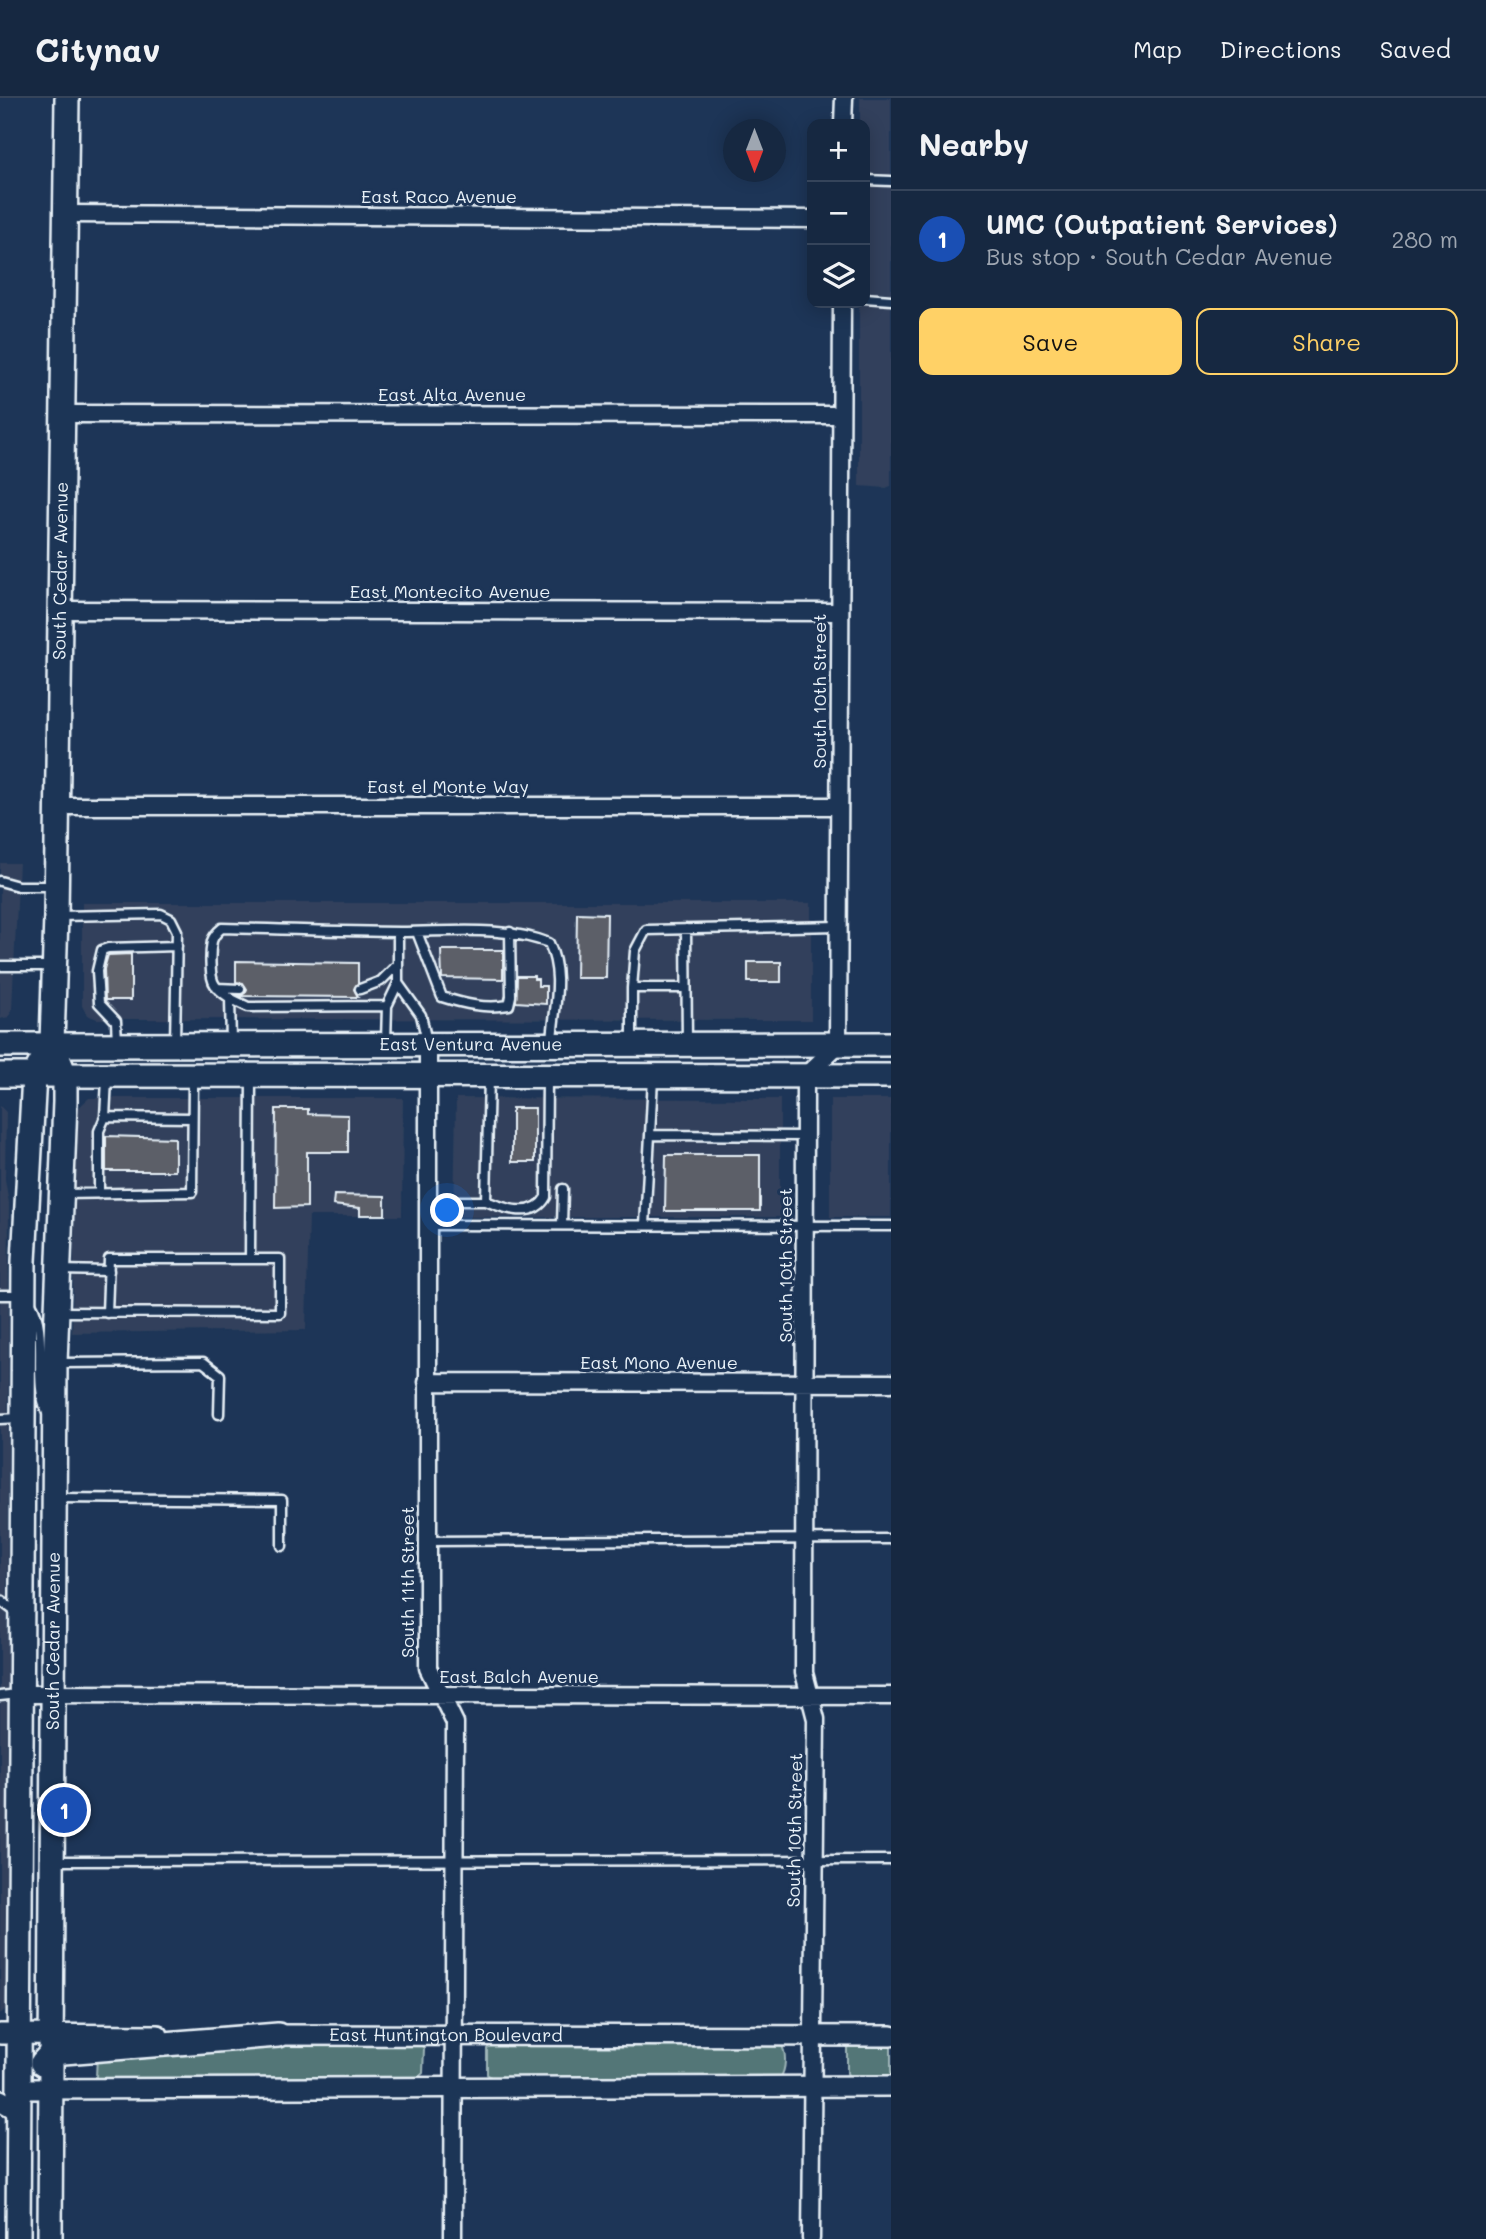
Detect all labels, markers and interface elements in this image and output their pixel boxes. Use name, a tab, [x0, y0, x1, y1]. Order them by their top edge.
text: Citynav	[35, 27, 160, 70]
text: Map	[1133, 33, 1182, 64]
text: Directions	[1220, 33, 1342, 64]
text: Saved	[1380, 33, 1451, 64]
north arrow	[723, 119, 786, 182]
map controls	[807, 119, 870, 308]
button: +	[807, 119, 870, 182]
text: Nearby	[919, 124, 1029, 164]
button: −	[807, 182, 870, 245]
street label: East Raco Avenue	[361, 184, 517, 208]
text: UMC (Outpatient Services)	[986, 207, 1338, 241]
text: 1	[937, 224, 947, 254]
text: 280 m	[1391, 224, 1458, 254]
text: Bus stop · South Cedar Avenue	[986, 241, 1333, 271]
button: layers	[807, 245, 870, 308]
button: Save	[919, 308, 1182, 375]
button: Share	[1196, 308, 1458, 375]
street label: East Alta Avenue	[378, 382, 526, 406]
street label: South Cedar Avenue	[46, 482, 73, 660]
street label: East Montecito Avenue	[350, 579, 550, 603]
street label: South 10th Street	[807, 614, 831, 768]
street label: East el Monte Way	[367, 774, 529, 798]
street label: East Ventura Avenue	[380, 1031, 562, 1056]
street label: South 10th Street	[773, 1188, 797, 1342]
your location	[430, 1193, 464, 1227]
street label: East Mono Avenue	[580, 1350, 738, 1374]
street label: South 11th Street	[395, 1506, 419, 1658]
street label: South Cedar Avenue	[40, 1552, 65, 1730]
street label: East Balch Avenue	[439, 1664, 599, 1688]
street label: South 10th Street	[781, 1752, 807, 1908]
pin: 1	[41, 1784, 87, 1836]
street label: East Huntington Boulevard	[329, 2022, 563, 2046]

